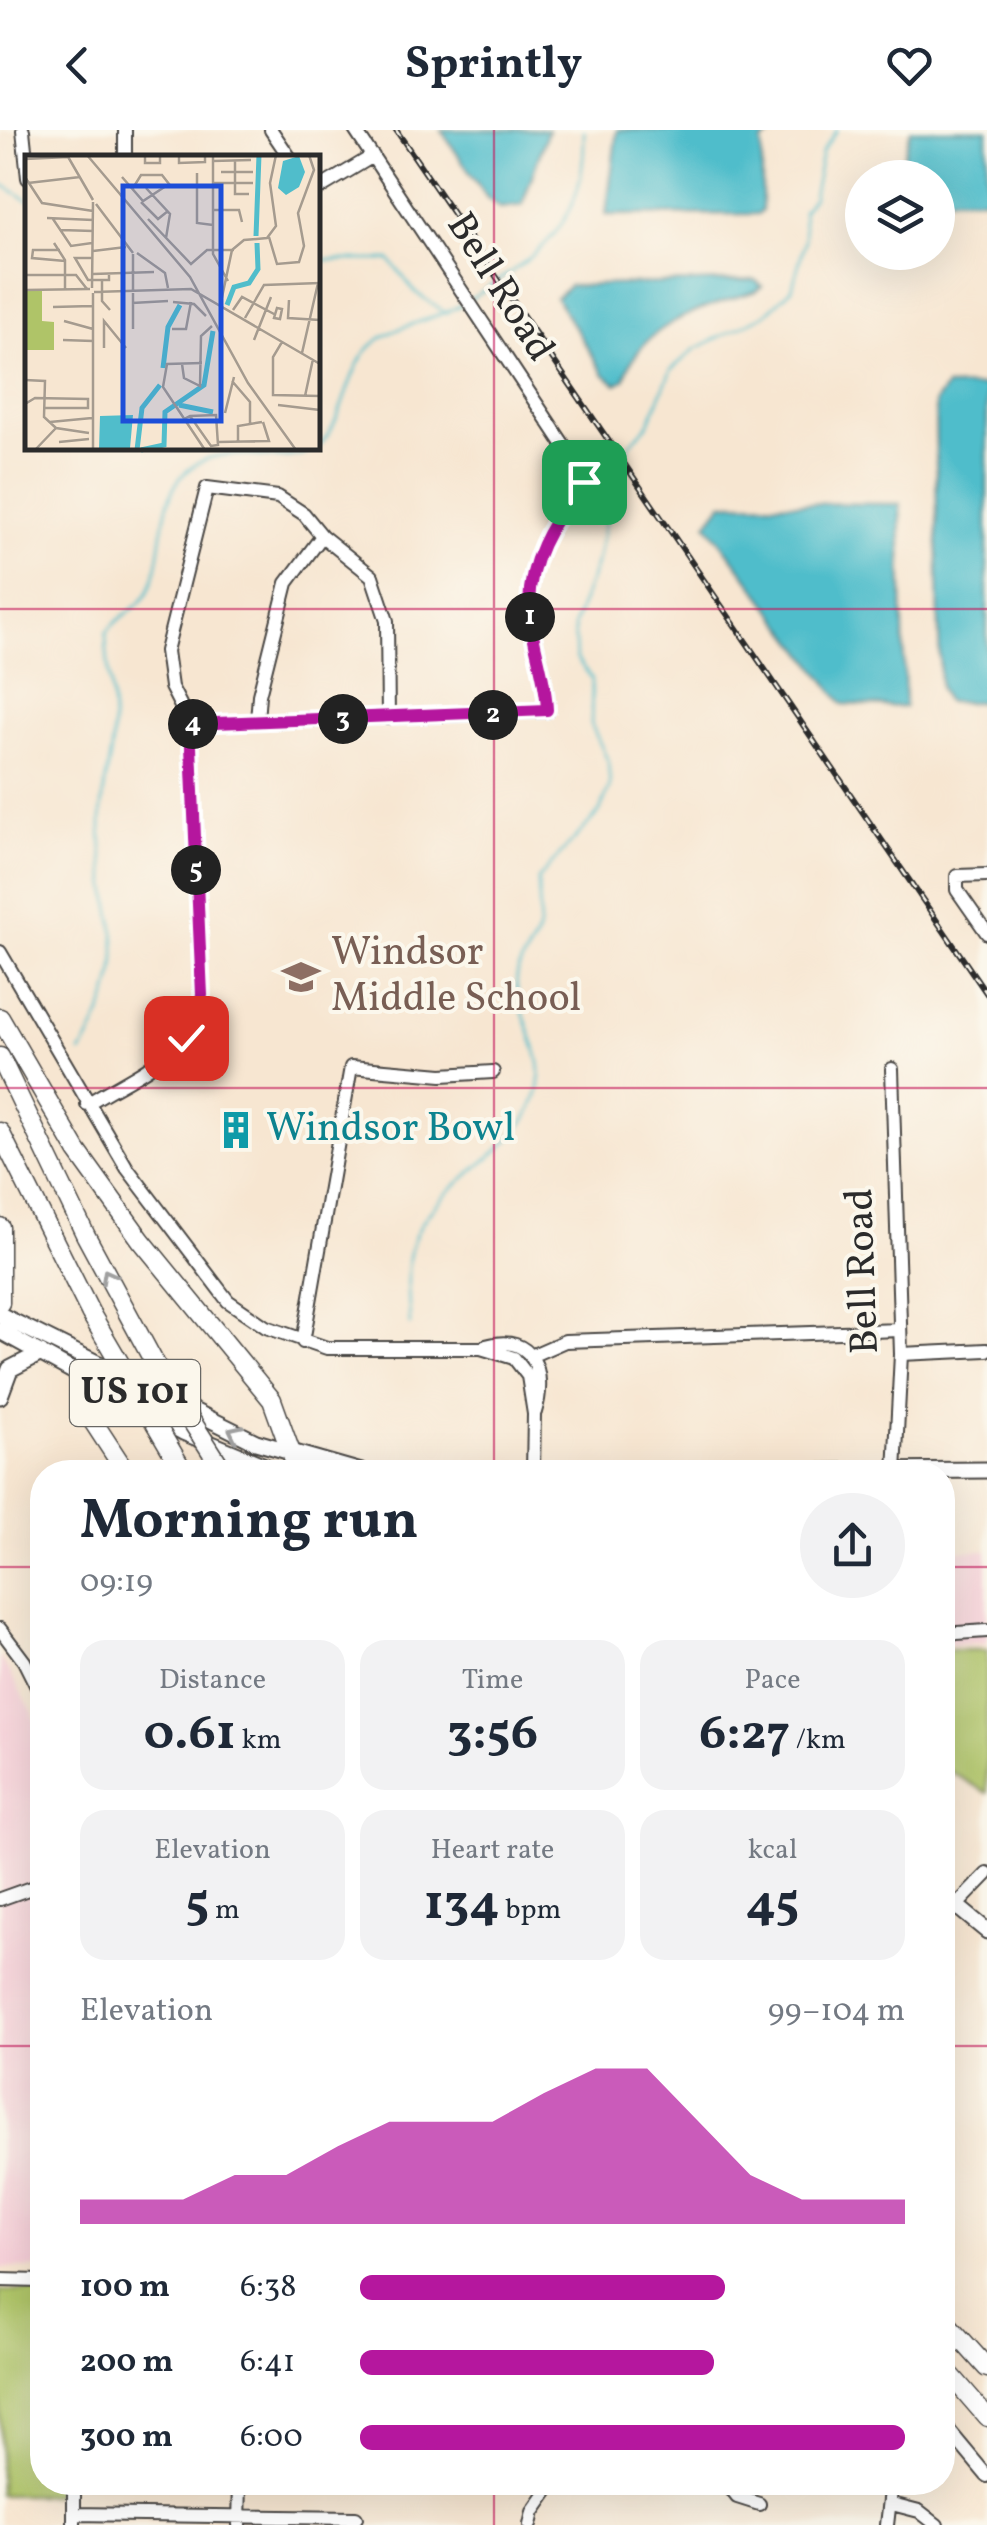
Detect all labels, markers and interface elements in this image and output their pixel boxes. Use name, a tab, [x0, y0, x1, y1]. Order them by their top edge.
text: Sprintly	[405, 34, 582, 97]
icon: back	[50, 38, 105, 93]
icon: heart	[882, 38, 937, 93]
inset map	[25, 155, 320, 450]
map controls	[845, 160, 955, 270]
button: layers	[845, 160, 955, 270]
street label: Bell Road	[431, 203, 567, 373]
pin	[542, 440, 627, 525]
icon: arrive	[557, 455, 612, 510]
pin: 1	[505, 592, 555, 642]
text: 1	[524, 597, 536, 636]
pin: 2	[468, 690, 518, 740]
pin: 3	[318, 694, 368, 744]
text: 2	[486, 695, 500, 734]
pin: 4	[168, 699, 218, 749]
text: 3	[336, 699, 350, 738]
text: 4	[185, 704, 201, 743]
pin: 5	[171, 845, 221, 895]
text: 5	[189, 850, 203, 889]
place label: Windsor Middle School	[331, 926, 581, 1028]
school or university icon: Windsor Middle School	[280, 956, 322, 998]
pin	[144, 996, 229, 1081]
icon: check	[159, 1011, 214, 1066]
place label: Windsor Bowl	[266, 1102, 515, 1158]
building icon: Windsor Bowl	[215, 1109, 257, 1151]
street label: Bell Road	[833, 1187, 895, 1355]
one-way arrow	[100, 1269, 120, 1287]
road number: US 101	[70, 1360, 200, 1426]
one-way arrow	[227, 1425, 245, 1445]
text: Morning run	[80, 1485, 419, 1561]
button: share	[800, 1493, 905, 1598]
text: 09:19	[80, 1561, 153, 1605]
text: Distance	[159, 1661, 266, 1700]
text: Time	[462, 1661, 523, 1700]
text: Pace	[744, 1661, 801, 1700]
text: 0.61	[143, 1700, 236, 1770]
text: 3:56	[447, 1700, 538, 1770]
text: 6:27	[699, 1700, 790, 1770]
text: km	[236, 1721, 282, 1760]
text: /km	[790, 1721, 846, 1760]
text: Elevation	[154, 1831, 271, 1870]
text: Heart rate	[431, 1831, 554, 1870]
text: kcal	[748, 1831, 797, 1870]
text: 5	[185, 1870, 209, 1940]
text: 134	[424, 1870, 500, 1940]
text: 45	[746, 1870, 799, 1940]
text: m	[209, 1891, 240, 1930]
text: bpm	[500, 1891, 561, 1930]
text: Elevation	[80, 1990, 213, 2034]
text: 99–104 m	[768, 1990, 905, 2034]
text: 100 m	[80, 2266, 170, 2310]
text: 6:38	[240, 2266, 296, 2310]
text: 200 m	[80, 2341, 174, 2385]
text: 6:41	[240, 2341, 295, 2385]
text: 300 m	[80, 2416, 173, 2460]
text: 6:00	[240, 2416, 303, 2460]

